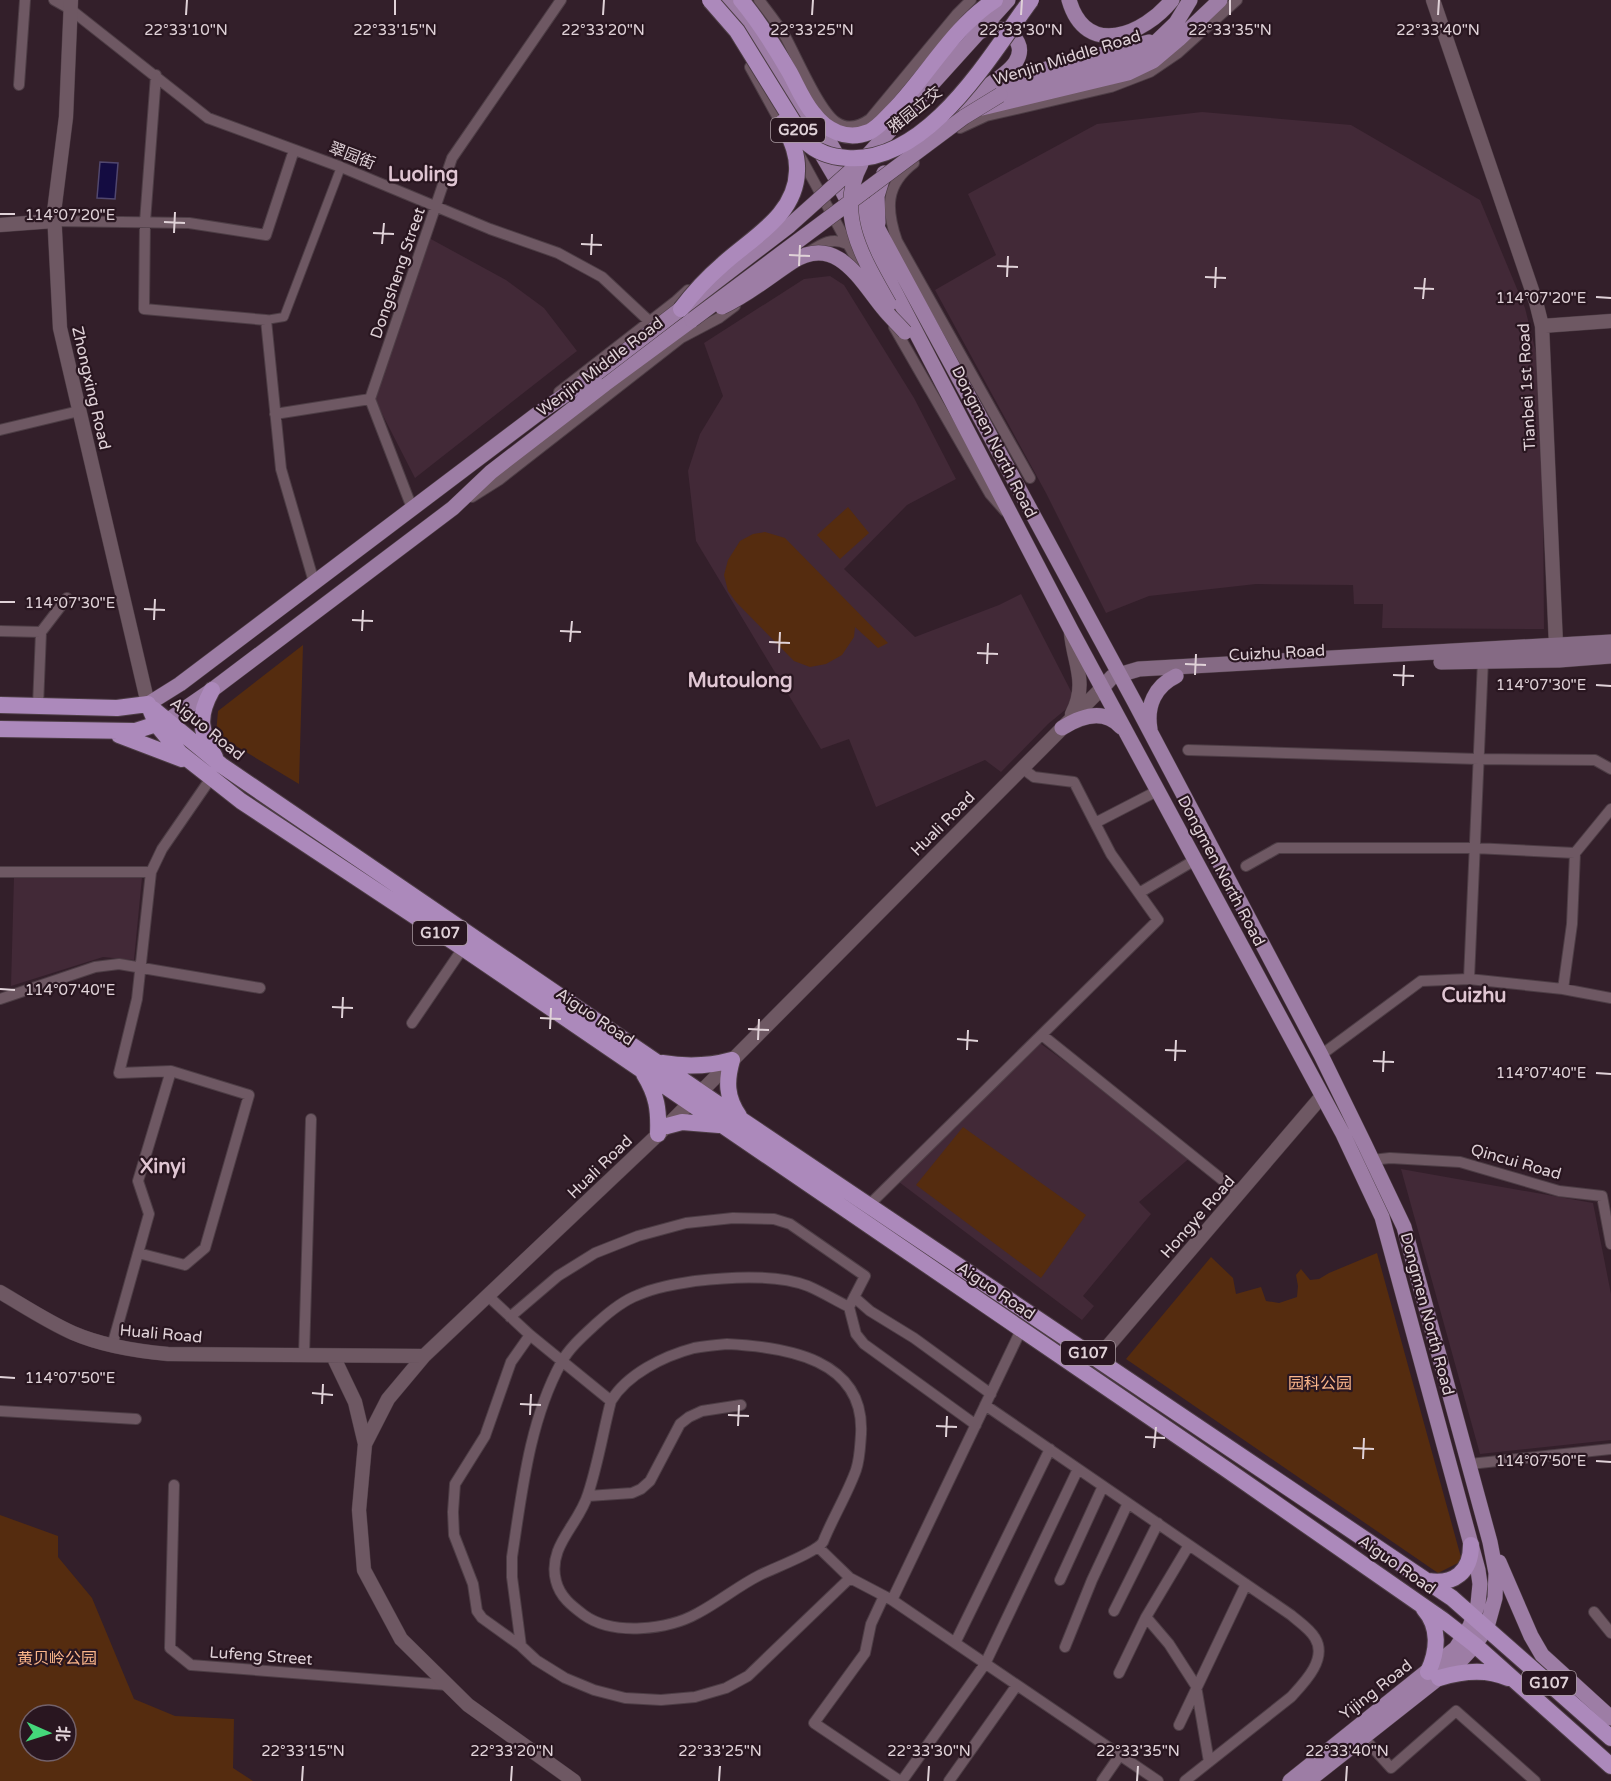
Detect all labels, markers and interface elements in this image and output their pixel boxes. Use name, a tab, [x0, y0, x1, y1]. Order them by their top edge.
text: 22°33'10"N	[144, 21, 228, 39]
text: 22°33'15"N	[353, 21, 437, 39]
text: 22°33'20"N	[561, 21, 645, 39]
text: 22°33'25"N	[770, 21, 854, 39]
text: 22°33'30"N	[979, 21, 1063, 39]
text: 22°33'35"N	[1188, 21, 1272, 39]
text: 22°33'40"N	[1396, 21, 1480, 39]
street label: Wenjin Middle Road	[991, 26, 1143, 90]
street label: 雅园立交	[884, 82, 946, 138]
road number: G205	[771, 118, 825, 142]
street label: 翠园街	[326, 138, 378, 174]
district label: Luoling	[388, 163, 458, 187]
street label: Dongsheng Street	[366, 205, 430, 341]
text: 114°07'20"E	[25, 206, 115, 224]
text: 114°07'20"E	[1496, 289, 1586, 307]
street label: Wenjin Middle Road	[533, 313, 667, 421]
street label: Tianbei 1st Road	[1514, 323, 1540, 451]
street label: Zhongxing Road	[67, 324, 115, 452]
street label: Dongmen North Road	[947, 363, 1041, 521]
text: 114°07'30"E	[25, 594, 115, 612]
street label: Cuizhu Road	[1228, 640, 1326, 666]
district label: Mutoulong	[687, 669, 793, 693]
text: 114°07'30"E	[1496, 676, 1586, 694]
street label: Aiguo Road	[166, 693, 248, 765]
street label: Huali Road	[907, 788, 979, 860]
street label: Dongmen North Road	[1173, 792, 1269, 950]
road number: G107	[413, 921, 467, 945]
text: 114°07'40"E	[25, 981, 115, 999]
street label: Aiguo Road	[552, 984, 638, 1050]
district label: Cuizhu	[1441, 984, 1507, 1008]
text: 114°07'40"E	[1496, 1064, 1586, 1082]
street label: Huali Road	[563, 1131, 637, 1203]
street label: Qincui Road	[1468, 1140, 1564, 1184]
district label: Xinyi	[140, 1155, 186, 1179]
street label: Hongye Road	[1157, 1171, 1239, 1263]
street label: Dongmen North Road	[1396, 1230, 1458, 1398]
street label: Aiguo Road	[953, 1258, 1039, 1324]
street label: Huali Road	[119, 1320, 203, 1348]
road number: G107	[1061, 1341, 1115, 1365]
text: 114°07'50"E	[25, 1369, 115, 1387]
park label: 园科公园	[1288, 1374, 1352, 1394]
text: 114°07'50"E	[1496, 1452, 1586, 1470]
street label: Aiguo Road	[1355, 1531, 1439, 1599]
street label: Lufeng Street	[209, 1642, 313, 1670]
park label: 黄贝岭公园	[17, 1649, 97, 1669]
street label: Yijing Road	[1336, 1656, 1416, 1724]
road number: G107	[1522, 1671, 1576, 1695]
north arrow	[18, 1703, 78, 1763]
text: 北	[52, 1725, 72, 1742]
text: 22°33'15"N	[261, 1742, 345, 1760]
text: 22°33'20"N	[470, 1742, 554, 1760]
text: 22°33'25"N	[678, 1742, 762, 1760]
text: 22°33'30"N	[887, 1742, 971, 1760]
text: 22°33'35"N	[1096, 1742, 1180, 1760]
text: 22°33'40"N	[1305, 1742, 1389, 1760]

